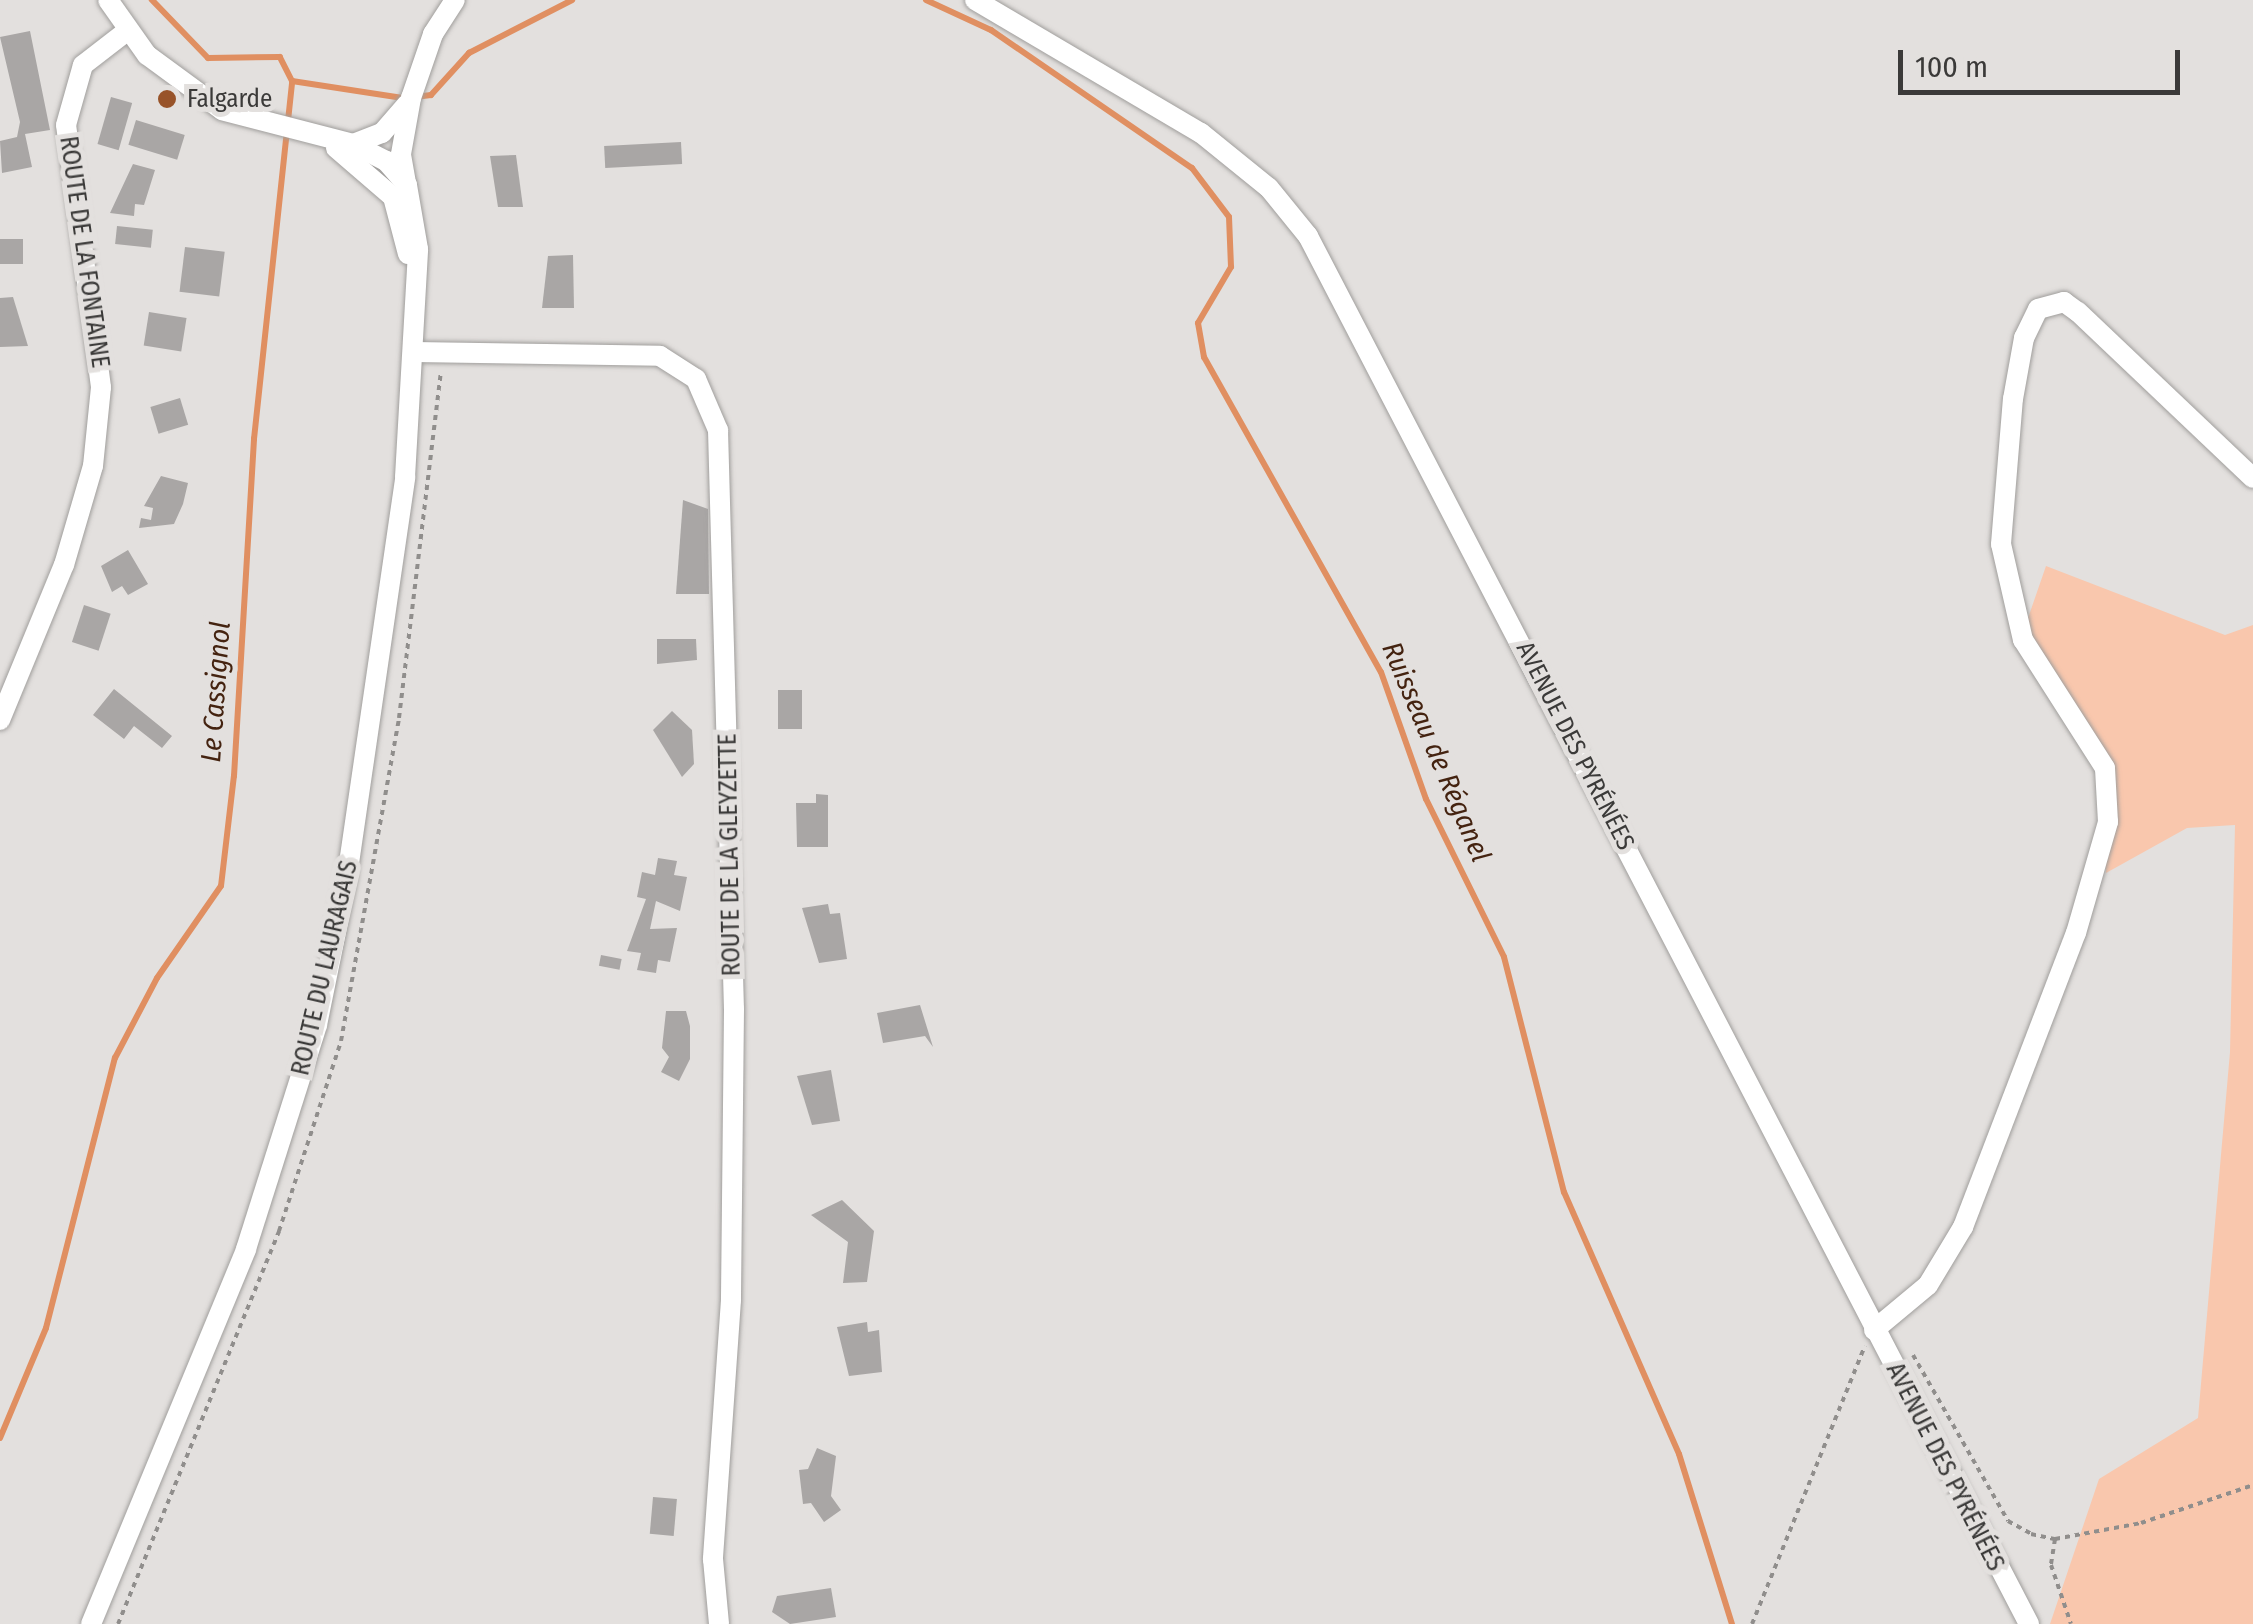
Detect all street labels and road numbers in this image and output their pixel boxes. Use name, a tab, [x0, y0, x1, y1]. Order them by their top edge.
street label: ROUTE DE LA FONTAINE	[53, 134, 115, 370]
street label: AVENUE DES PYRÉNÉES	[1509, 637, 1641, 855]
street label: ROUTE DE LA GLEYZETTE	[713, 733, 747, 977]
street label: ROUTE DU LAURAGAIS	[286, 858, 364, 1078]
street label: AVENUE DES PYRÉNÉES	[1879, 1358, 2011, 1576]

